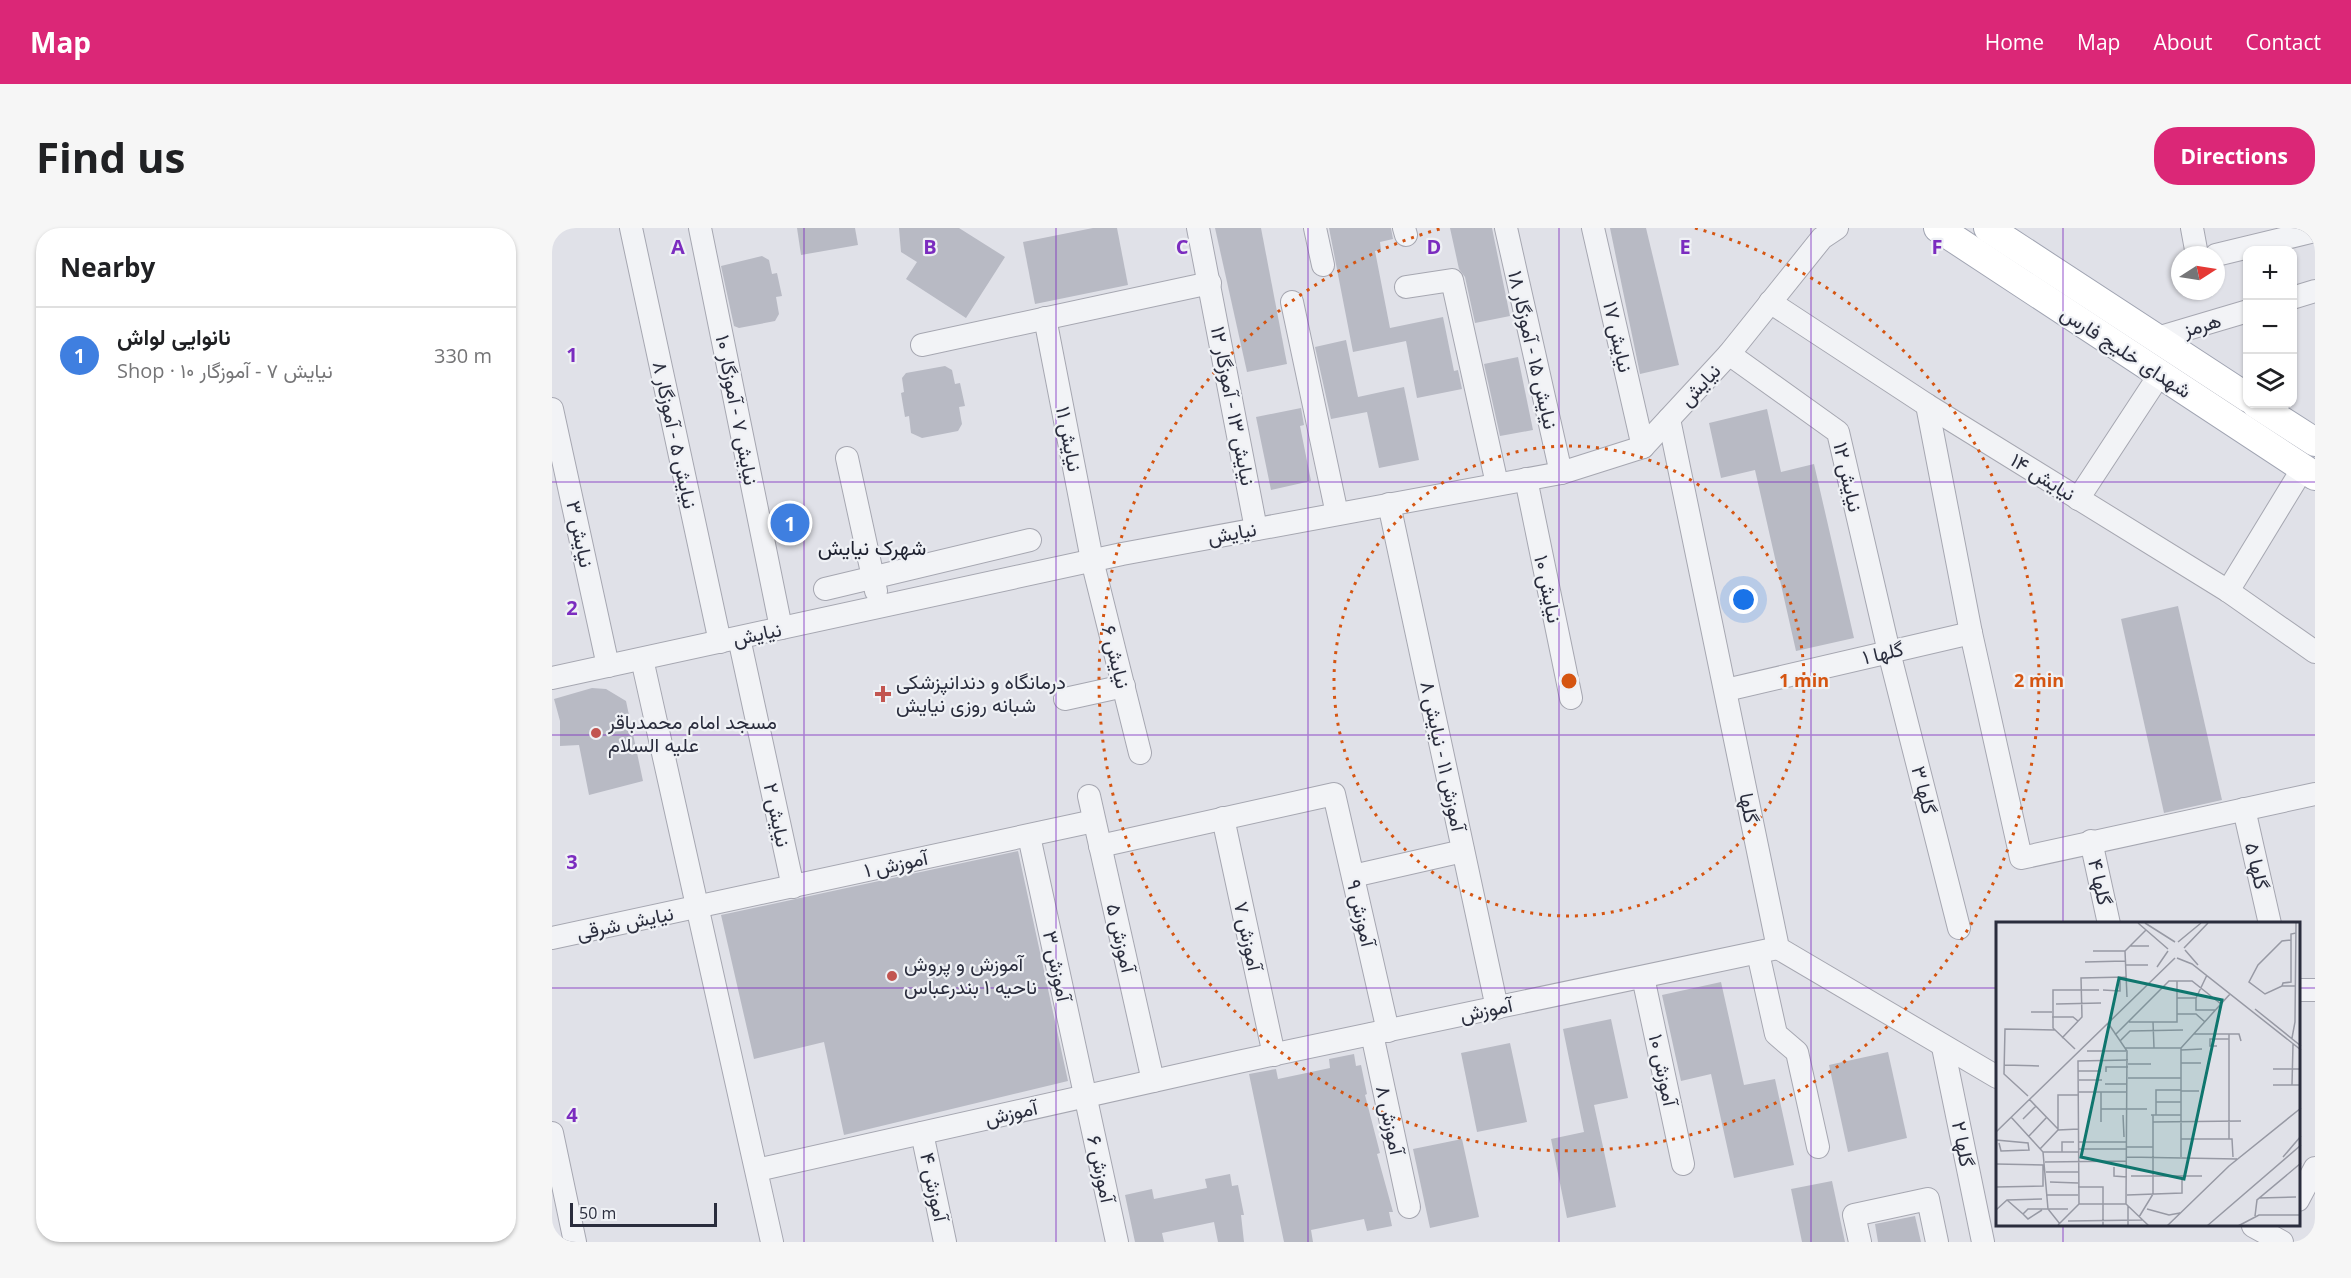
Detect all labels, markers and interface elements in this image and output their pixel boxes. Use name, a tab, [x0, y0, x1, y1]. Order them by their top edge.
text: Map	[30, 23, 91, 61]
text: Home	[1985, 28, 2044, 56]
text: Map	[2077, 28, 2120, 56]
text: About	[2153, 28, 2213, 56]
text: Contact	[2246, 28, 2321, 56]
button: Directions	[2154, 127, 2315, 185]
text: Find us	[36, 128, 185, 185]
text: A	[671, 233, 685, 260]
text: B	[923, 233, 937, 260]
text: C	[1176, 233, 1189, 260]
text: D	[1427, 233, 1441, 260]
text: E	[1679, 233, 1691, 260]
text: F	[1932, 233, 1942, 260]
north arrow	[2171, 246, 2225, 300]
map controls	[2243, 246, 2297, 408]
button: +	[2243, 246, 2297, 300]
text: Nearby	[60, 249, 155, 285]
street label: نیایش ۱۵ - آموزگار ۱۸	[1502, 268, 1565, 432]
street label: نیایش ۱۷	[1597, 299, 1640, 375]
street label: شهدای خلیج فارس	[2055, 299, 2197, 405]
button: −	[2243, 300, 2297, 354]
street label: هرمز	[2179, 306, 2224, 343]
text: نانوایی لواش	[117, 321, 231, 351]
street label: نیایش ۱۳ - آموزگار ۱۲	[1205, 324, 1262, 488]
street label: نیایش ۷ - آموزگار ۱۰	[710, 332, 765, 487]
text: 1	[566, 341, 578, 368]
text: 1	[74, 342, 85, 369]
text: 330 m	[434, 342, 492, 369]
button: layers	[2243, 354, 2297, 408]
text: Shop · نیایش ۷ - آموزگار ۱۰	[117, 357, 333, 384]
street label: نیایش	[1673, 357, 1726, 412]
street label: نیایش ۵ - آموزگار ۸	[647, 359, 704, 511]
street label: نیایش ۱۱	[1050, 404, 1089, 474]
street label: نیایش ۱۲	[1827, 439, 1870, 514]
street label: نیایش ۱۴	[2006, 446, 2081, 507]
street label: نیایش ۳	[560, 498, 601, 570]
pin: 1	[770, 500, 810, 546]
street label: نیایش	[1205, 515, 1258, 550]
district label: شهرک نیایش	[818, 533, 926, 561]
street label: نیایش ۱۰	[1528, 553, 1569, 625]
your location	[1729, 585, 1758, 614]
text: 2	[566, 594, 578, 621]
street label: نیایش	[730, 615, 784, 652]
street label: نیایش ۶	[1096, 623, 1137, 691]
street label: گلها ۱	[1860, 635, 1906, 670]
place label: درمانگاه و دندانپزشکی شبانه روزی نیایش	[896, 668, 1066, 718]
text: 1 min	[1779, 668, 1829, 692]
text: 2 min	[2014, 668, 2064, 692]
centre of rings	[1559, 671, 1579, 691]
street label: آموزش ۱۱ - نیایش ۸	[1414, 678, 1473, 835]
marker: درمانگاه و دندانپزشکی شبانه روزی نیایش	[874, 685, 892, 703]
place label: مسجد امام محمدباقر علیه السلام	[607, 708, 777, 758]
marker: مسجد امام محمدباقر علیه السلام	[589, 726, 603, 740]
street label: گلها ۳	[1905, 763, 1944, 817]
street label: نیایش ۲	[758, 780, 797, 849]
street label: گلها	[1733, 790, 1766, 826]
street label: گلها ۵	[2239, 840, 2276, 892]
street label: آموزش ۱	[862, 843, 931, 883]
text: 3	[566, 848, 578, 875]
street label: گلها ۴	[2082, 856, 2119, 908]
street label: آموزش ۹	[1341, 877, 1383, 950]
street label: نیایش شرقی	[574, 899, 676, 946]
street label: آموزش ۷	[1228, 899, 1269, 974]
street label: آموزش ۵	[1100, 901, 1143, 976]
inset map	[1996, 922, 2300, 1227]
street label: آموزش ۳	[1037, 928, 1078, 1005]
place label: آموزش و پروش ناحیه ۱ بندرعباس	[904, 950, 1037, 1000]
marker: آموزش و پروش ناحیه ۱ بندرعباس	[885, 969, 899, 983]
street label: آموزش	[1457, 991, 1516, 1028]
street label: آموزش ۱۰	[1643, 1032, 1685, 1110]
street label: آموزش ۸	[1370, 1083, 1411, 1158]
street label: آموزش	[982, 1093, 1041, 1132]
text: 4	[566, 1101, 578, 1128]
street label: گلها ۲	[1946, 1119, 1981, 1169]
street label: آموزش ۶	[1081, 1133, 1122, 1206]
street label: آموزش ۴	[914, 1150, 955, 1225]
scale bar	[570, 1200, 717, 1228]
text: 50 m	[579, 1202, 616, 1224]

